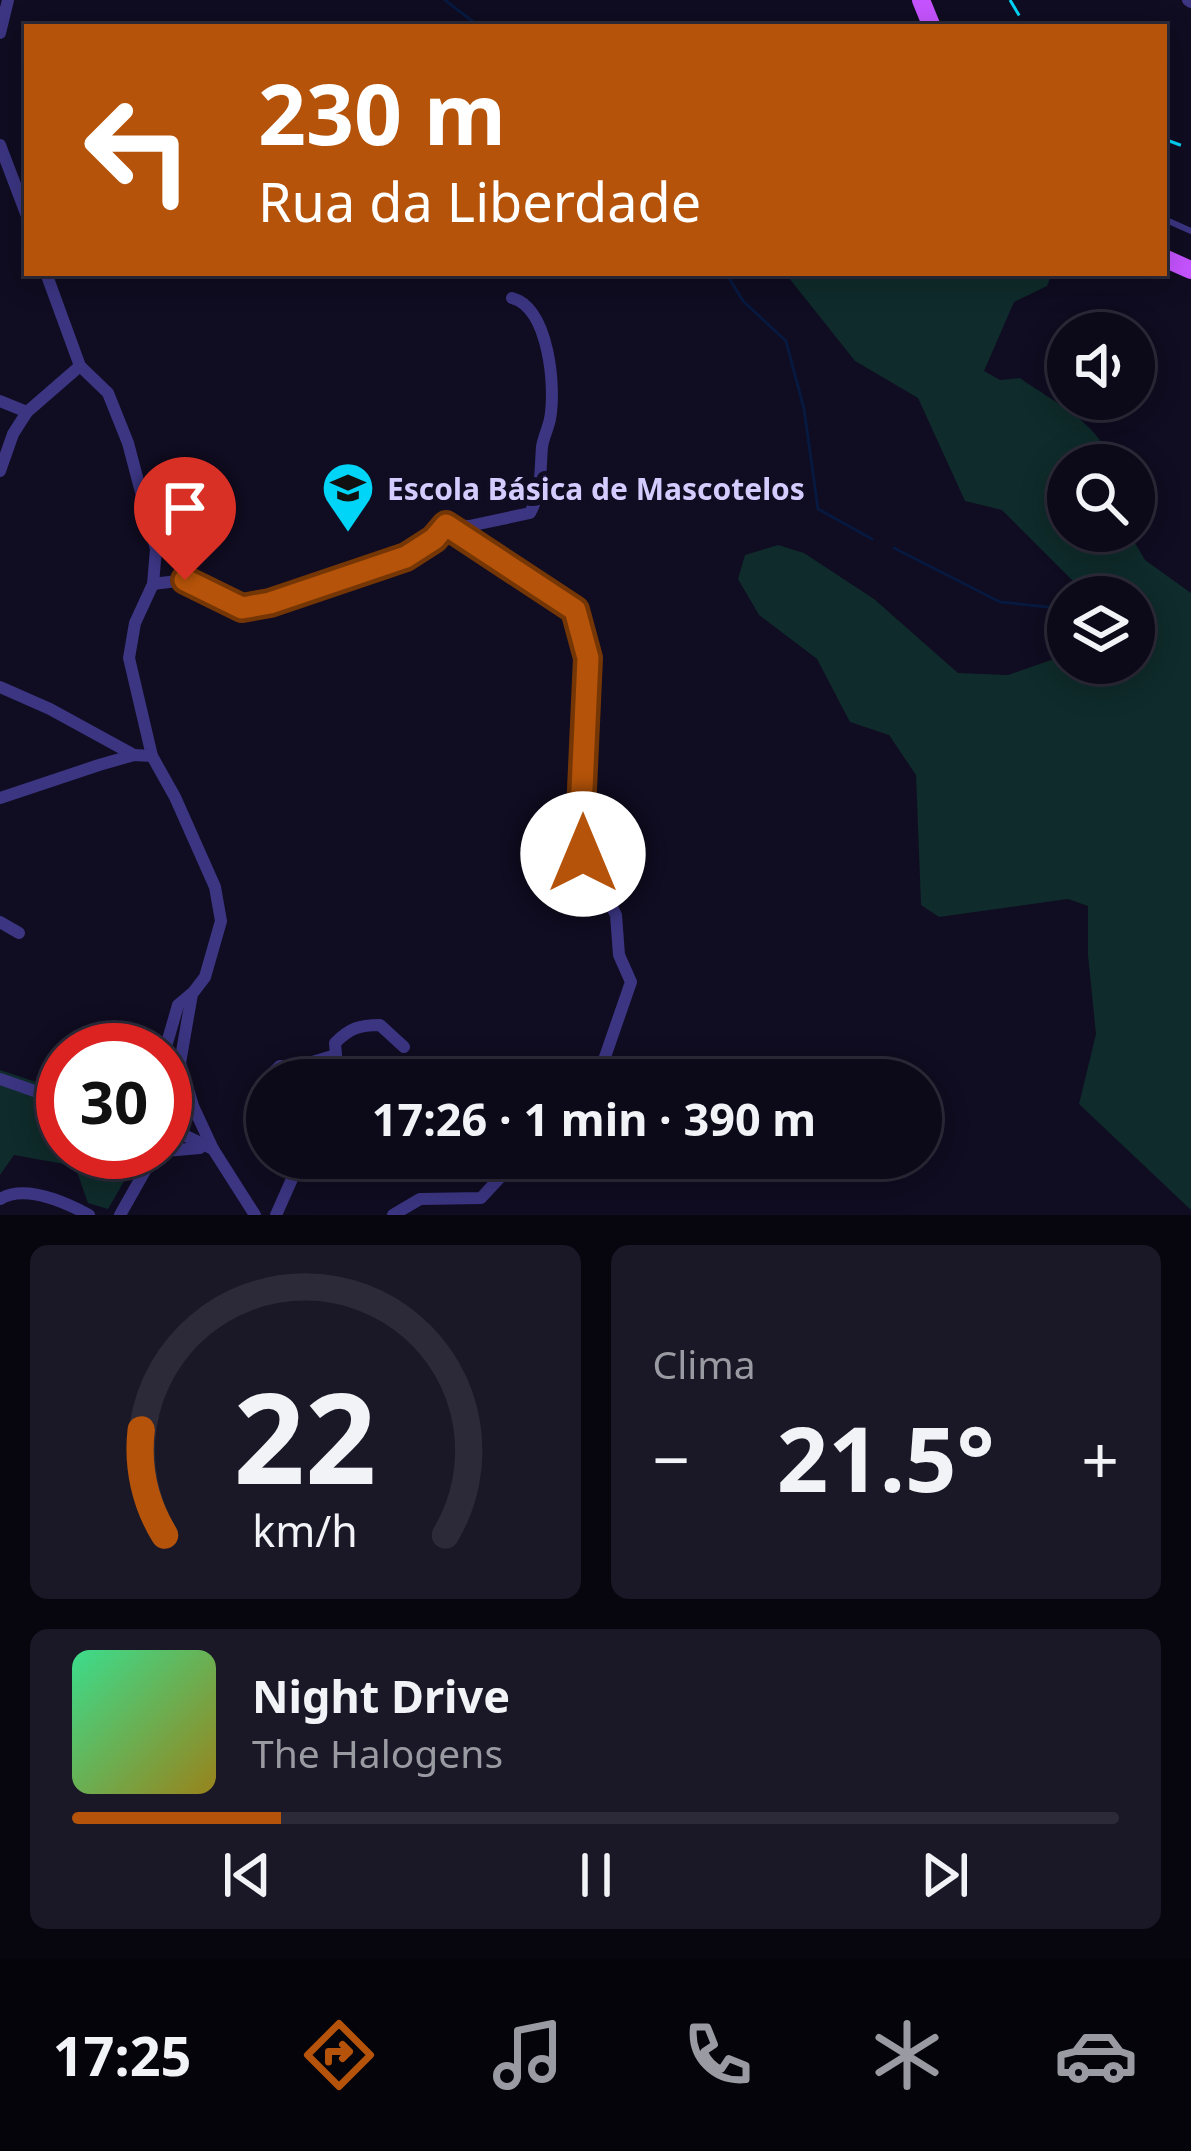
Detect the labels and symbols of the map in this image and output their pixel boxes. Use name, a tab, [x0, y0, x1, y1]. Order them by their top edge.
pin	[134, 457, 236, 580]
school or university icon: Escola Básica de Mascotelos	[320, 460, 376, 534]
place label: Escola Básica de Mascotelos	[387, 468, 805, 509]
position arrow	[520, 791, 646, 917]
speed limit sign: 30	[36, 1023, 192, 1179]

